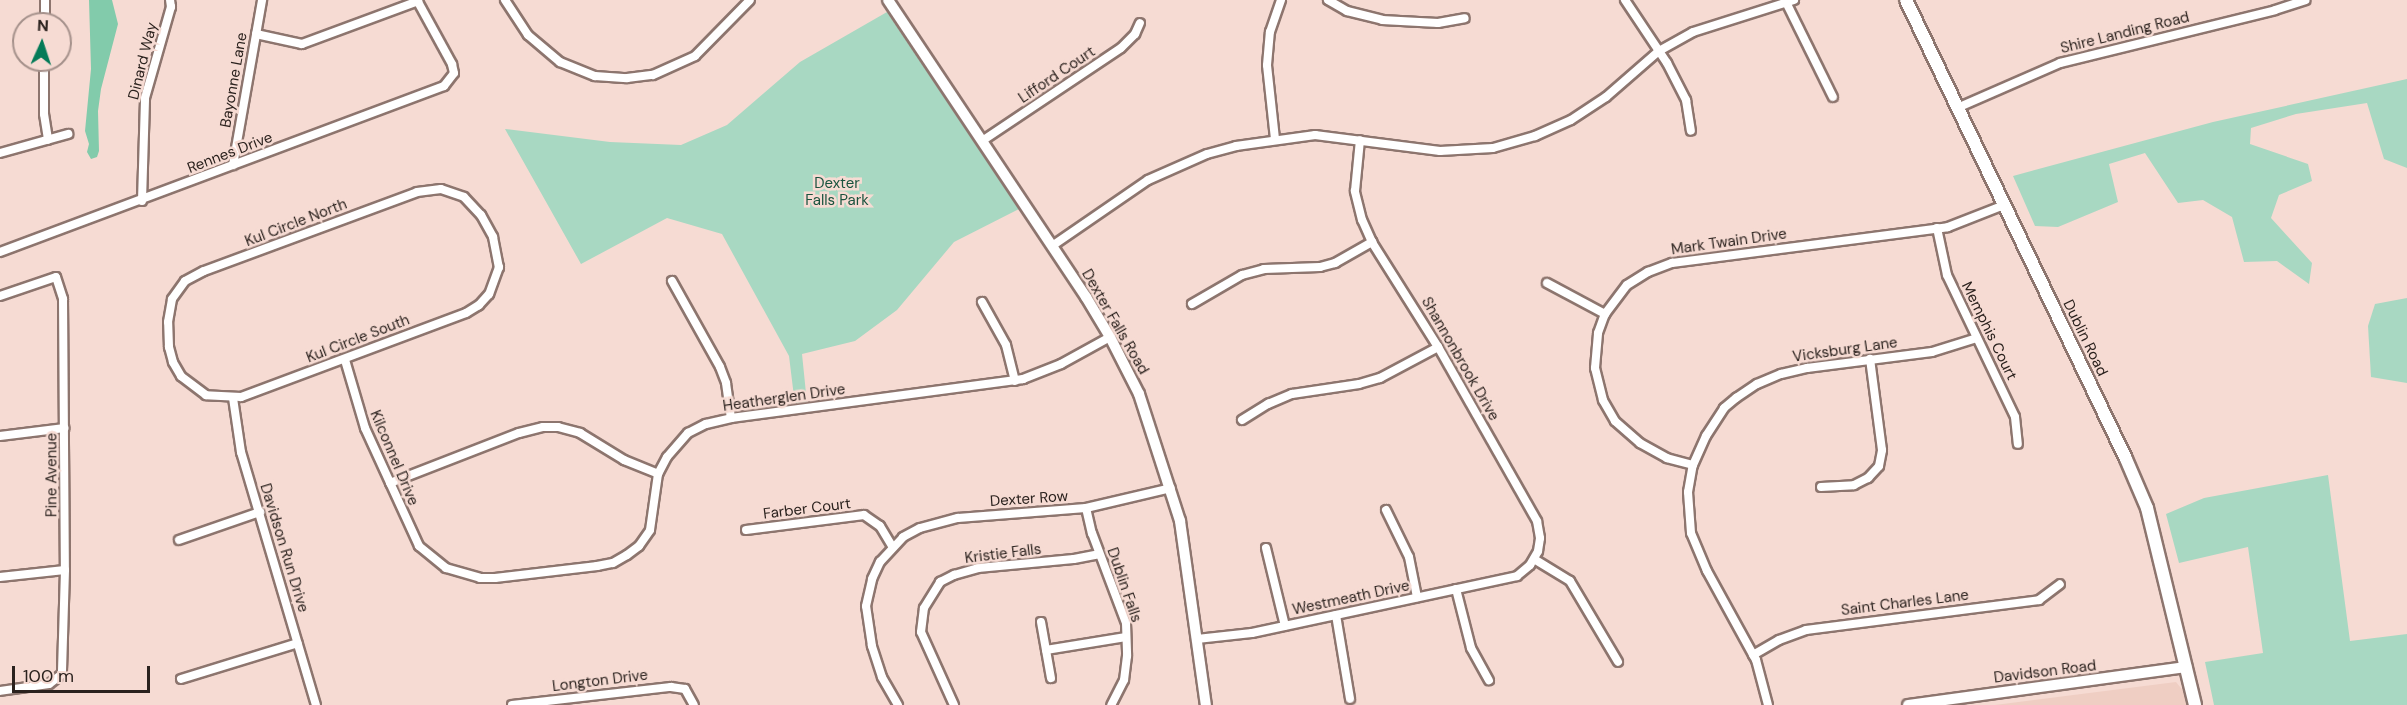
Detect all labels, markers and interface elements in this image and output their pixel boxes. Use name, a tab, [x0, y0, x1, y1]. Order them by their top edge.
street label: Shire Landing Road	[2059, 8, 2191, 58]
north arrow	[12, 12, 72, 72]
text: N	[36, 15, 49, 36]
street label: Dinard Way	[125, 20, 161, 102]
street label: Bayonne Lane	[217, 31, 251, 129]
street label: Lifford Court	[1015, 43, 1099, 107]
street label: Rennes Drive	[185, 129, 275, 177]
park label: Dexter Falls Park	[805, 174, 869, 209]
street label: Kul Circle North	[242, 195, 350, 251]
street label: Mark Twain Drive	[1670, 225, 1788, 259]
street label: Dexter Falls Road	[1078, 266, 1152, 378]
street label: Memphis Court	[1957, 279, 2021, 383]
street label: Shannonbrook Drive	[1417, 294, 1503, 424]
street label: Dublin Road	[2059, 297, 2111, 379]
street label: Kul Circle South	[304, 311, 412, 367]
street label: Vicksburg Lane	[1791, 334, 1899, 366]
street label: Heatherglen Drive	[722, 380, 846, 416]
street label: Kilconnel Drive	[366, 408, 422, 508]
street label: Pine Avenue	[43, 433, 61, 517]
street label: Davidson Run Drive	[256, 481, 312, 615]
street label: Dexter Row	[989, 487, 1069, 511]
street label: Farber Court	[762, 495, 852, 523]
street label: Kristie Falls	[964, 540, 1042, 568]
street label: Dublin Falls	[1103, 545, 1145, 625]
street label: Westmeath Drive	[1291, 577, 1411, 619]
street label: Saint Charles Lane	[1840, 586, 1970, 620]
scale bar	[15, 654, 153, 692]
street label: Davidson Road	[1993, 657, 2097, 687]
text: 100 m	[23, 664, 74, 688]
street label: Longton Drive	[551, 666, 649, 696]

